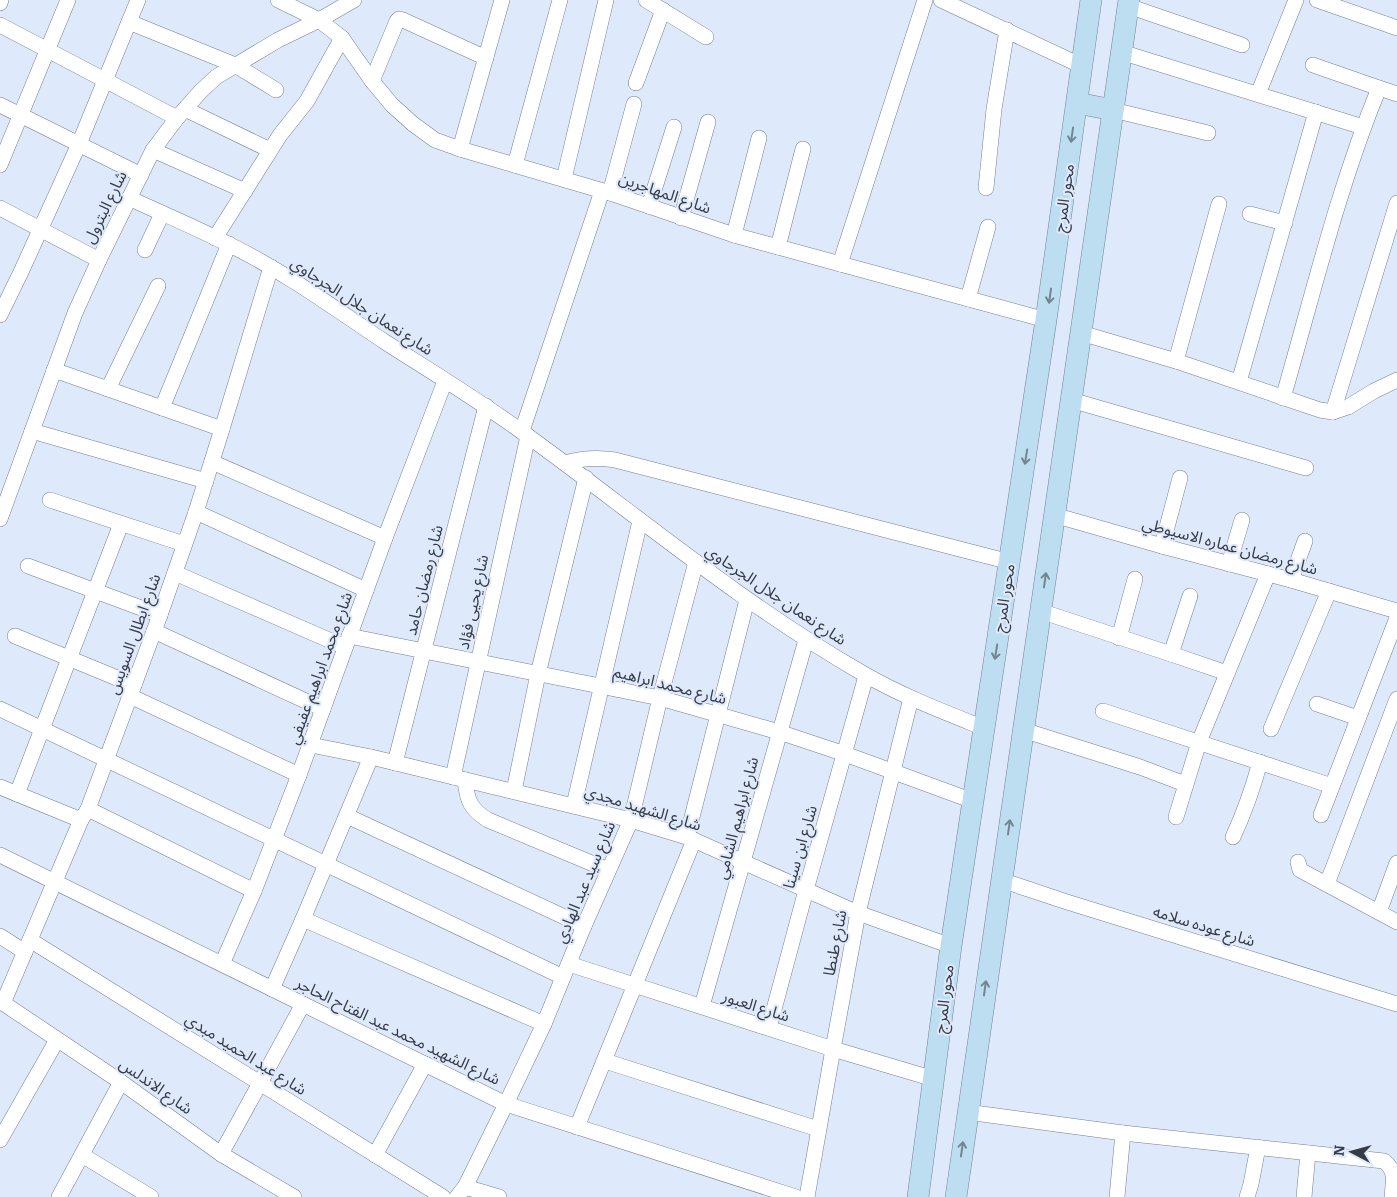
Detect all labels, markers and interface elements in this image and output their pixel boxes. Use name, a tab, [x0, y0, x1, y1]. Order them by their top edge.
one-way arrow	[1067, 127, 1077, 143]
street label: محور المرج	[1050, 163, 1081, 234]
street label: شارع البترول	[79, 168, 133, 248]
street label: شارع المهاجرين	[615, 168, 714, 220]
street label: شارع نعمان جلال الجرجاوي	[286, 253, 437, 362]
one-way arrow	[1045, 287, 1055, 303]
one-way arrow	[1020, 448, 1030, 464]
street label: شارع رمضان عماره الاسيوطي	[1139, 513, 1320, 581]
street label: شارع رمضان حامد	[401, 523, 450, 638]
street label: شارع نعمان جلال الجرجاوي	[700, 541, 850, 652]
street label: شارع يحيى فؤاد	[454, 553, 495, 652]
street label: محور المرج	[989, 562, 1022, 634]
street label: شارع ابطال السويس	[103, 571, 167, 698]
one-way arrow	[1040, 572, 1050, 588]
street label: شارع محمد ابراهيم عفيفي	[284, 589, 359, 748]
one-way arrow	[991, 643, 1001, 659]
street label: شارع محمد ابراهيم	[611, 662, 729, 711]
street label: شارع ابراهيم الشامي	[712, 755, 765, 882]
street label: شارع الشهيد مجدي	[581, 781, 704, 838]
street label: شارع ابن سينا	[779, 803, 824, 892]
street label: شارع سيد عبد الهادي	[551, 818, 622, 947]
one-way arrow	[1004, 819, 1014, 835]
street label: شارع عوده سلامه	[1150, 901, 1257, 953]
street label: شارع طنطا	[819, 908, 854, 978]
street label: محور المرج	[930, 964, 961, 1035]
street label: شارع الشهيد محمد عبد الفتاح الحاجر	[290, 973, 503, 1092]
one-way arrow	[981, 980, 991, 996]
street label: شارع العبور	[718, 986, 792, 1029]
street label: شارع عبد الحميد مبدي	[180, 1009, 310, 1102]
street label: شارع الاندلس	[114, 1054, 196, 1121]
north arrow	[1327, 1127, 1377, 1177]
one-way arrow	[957, 1141, 967, 1157]
text: N	[1331, 1144, 1349, 1157]

